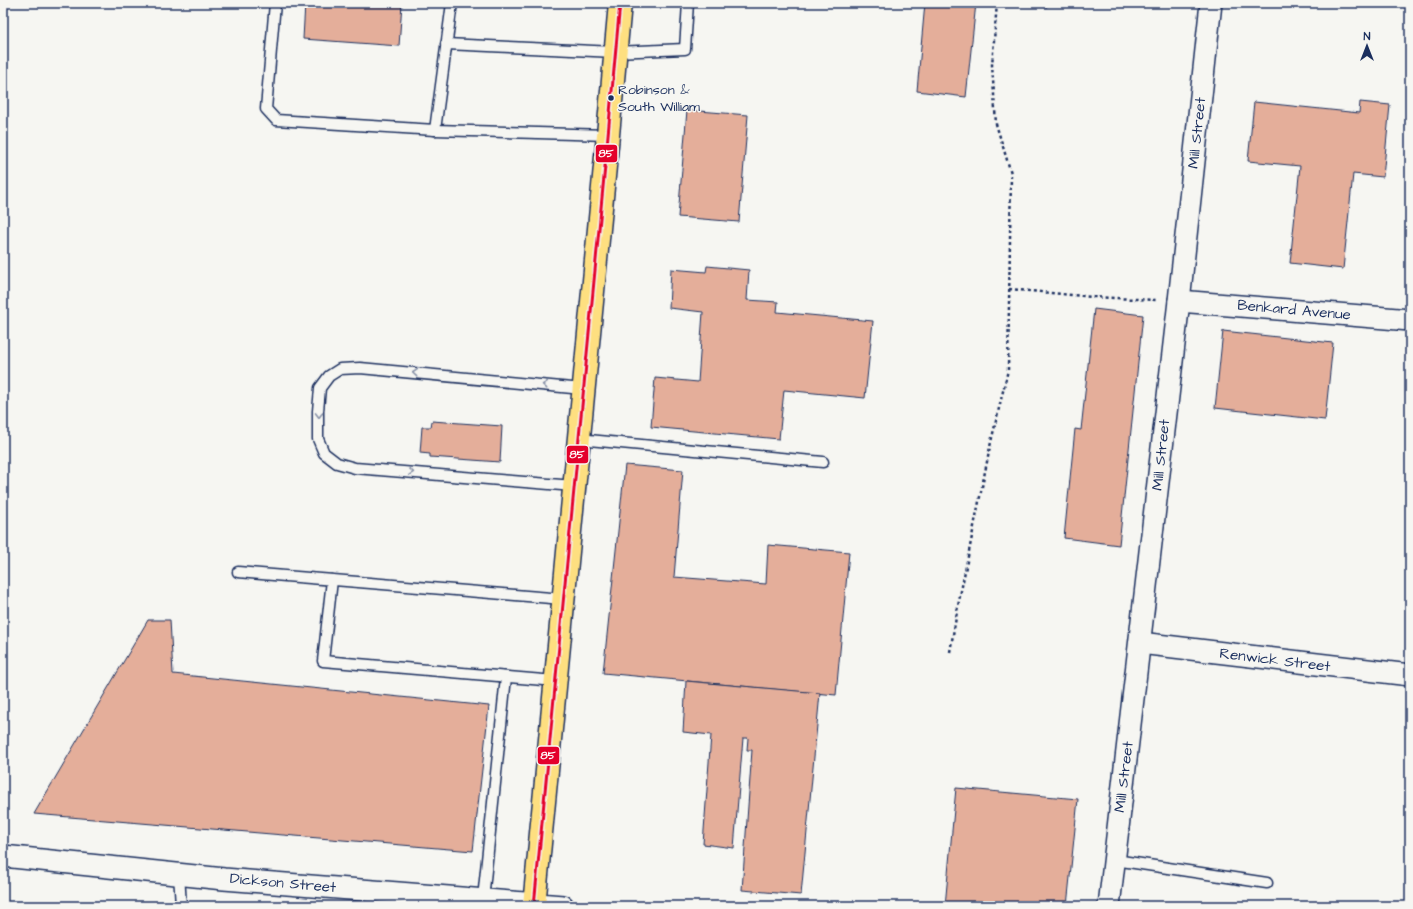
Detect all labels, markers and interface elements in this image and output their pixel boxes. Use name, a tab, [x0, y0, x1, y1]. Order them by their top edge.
north arrow	[1347, 26, 1387, 66]
text: N	[1364, 29, 1371, 44]
place label: Robinson & South William	[618, 80, 700, 117]
marker: Robinson & South William	[606, 93, 616, 103]
street label: Mill Street	[1183, 96, 1211, 170]
line badge: 85	[595, 144, 618, 163]
text: 85	[599, 146, 614, 161]
street label: Benkard Avenue	[1236, 295, 1352, 325]
one-way arrow	[412, 369, 418, 378]
one-way arrow	[541, 381, 548, 390]
one-way arrow	[314, 412, 323, 418]
street label: Mill Street	[1147, 418, 1175, 492]
line badge: 85	[566, 445, 589, 464]
text: 85	[570, 447, 585, 462]
one-way arrow	[408, 468, 414, 477]
street label: Renwick Street	[1218, 643, 1332, 677]
street label: Mill Street	[1109, 740, 1139, 814]
line badge: 85	[537, 746, 560, 765]
text: 85	[541, 748, 556, 763]
street label: Dickson Street	[229, 868, 337, 898]

